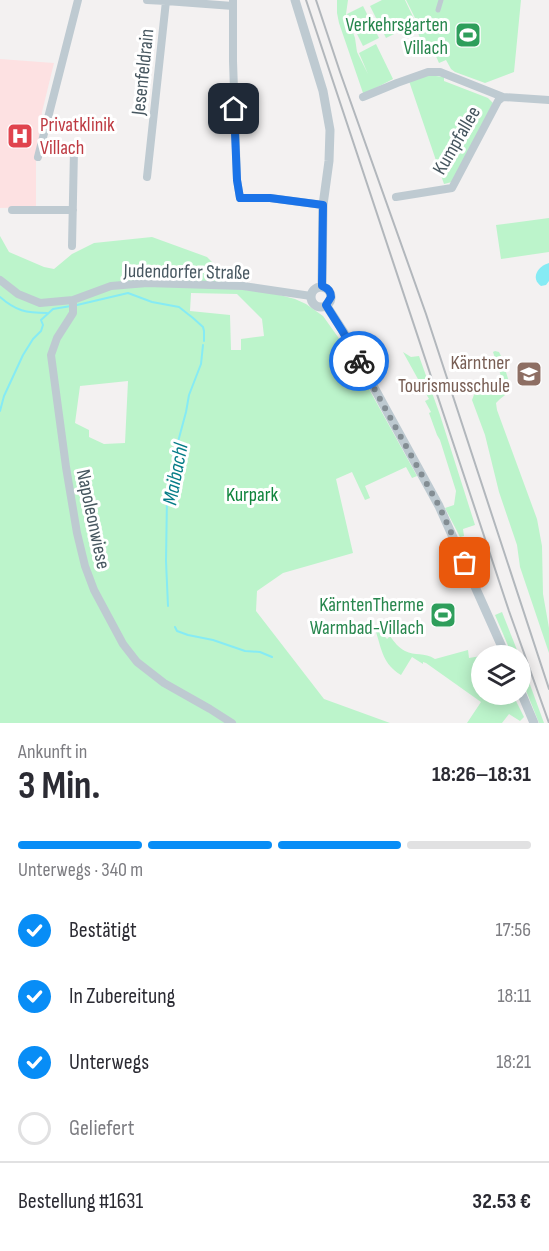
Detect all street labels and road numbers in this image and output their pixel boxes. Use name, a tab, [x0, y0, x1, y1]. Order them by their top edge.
street label: Jesenfeldrain	[126, 28, 159, 117]
street label: Kumpfallee	[428, 102, 486, 179]
street label: Judendorfer Straße	[123, 259, 250, 285]
street label: Napoleonwiese	[71, 467, 115, 571]

